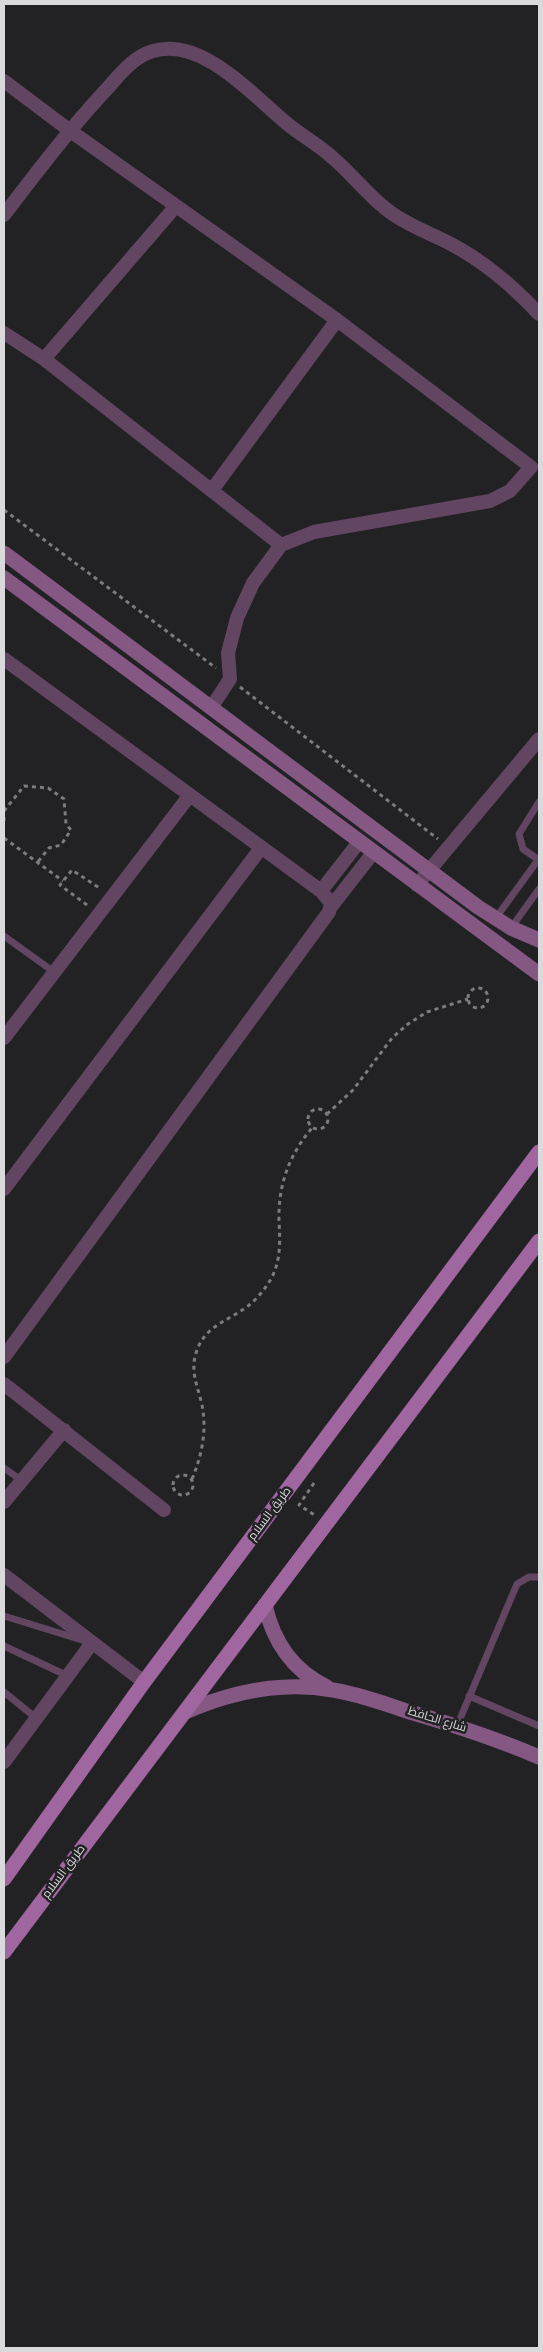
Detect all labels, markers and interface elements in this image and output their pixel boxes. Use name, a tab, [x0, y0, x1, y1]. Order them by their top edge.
street label: طريق السلام	[245, 1485, 295, 1543]
street label: شارع الحافظ	[406, 1704, 468, 1736]
street label: طريق السلام	[39, 1843, 89, 1901]

